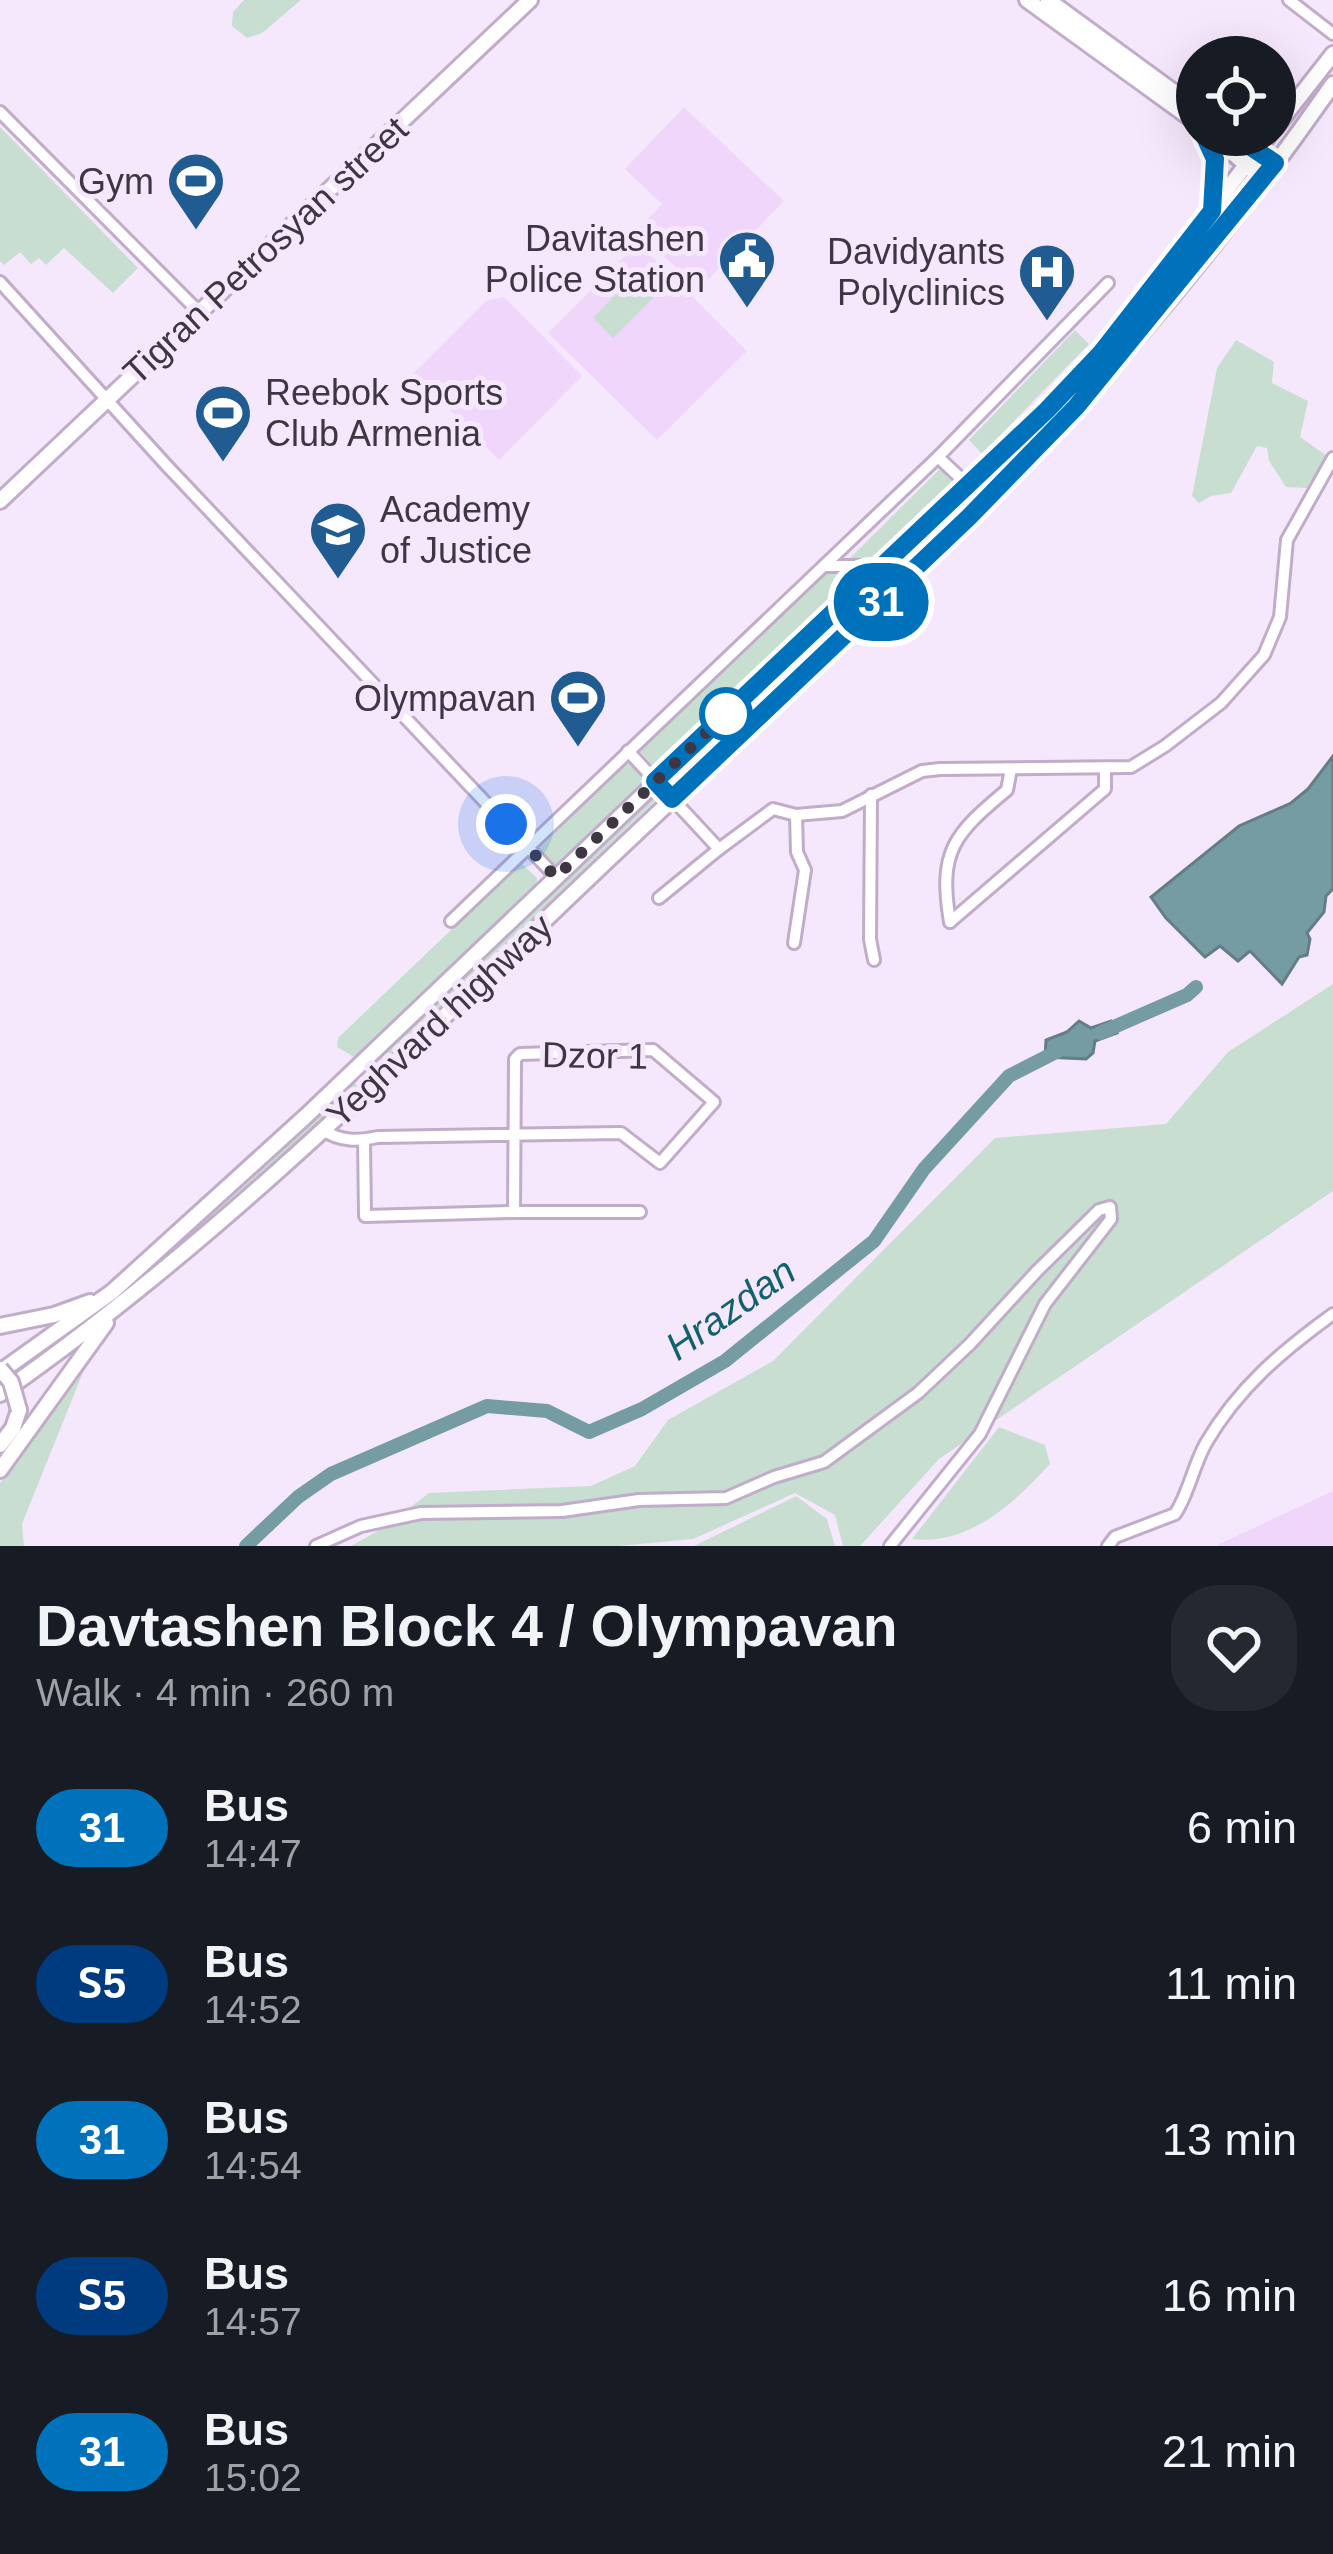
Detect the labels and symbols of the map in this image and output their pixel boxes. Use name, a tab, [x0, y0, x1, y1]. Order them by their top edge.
street label: Tigran Petrosyan street	[115, 108, 416, 392]
sports icon: Gym	[165, 150, 227, 232]
place label: Gym	[78, 161, 154, 202]
place label: Davitashen Police Station	[485, 218, 705, 300]
public building icon: Davitashen Police Station	[716, 228, 778, 310]
place label: Davidyants Polyclinics	[827, 231, 1005, 313]
hospital icon: Davidyants Polyclinics	[1016, 241, 1078, 323]
place label: Reebok Sports Club Armenia	[265, 372, 503, 454]
sports icon: Reebok Sports Club Armenia	[192, 382, 254, 464]
place label: Academy of Justice	[380, 489, 532, 571]
school or university icon: Academy of Justice	[307, 499, 369, 581]
line badge: 31	[827, 563, 935, 641]
sports icon: Olympavan	[547, 667, 609, 749]
place label: Olympavan	[354, 678, 536, 719]
unlabelled marker	[701, 689, 751, 739]
your location	[476, 794, 536, 854]
street label: Yeghvard highway	[318, 905, 560, 1135]
street label: Dzor 1	[542, 1034, 648, 1077]
water label: Hrazdan	[658, 1249, 803, 1368]

